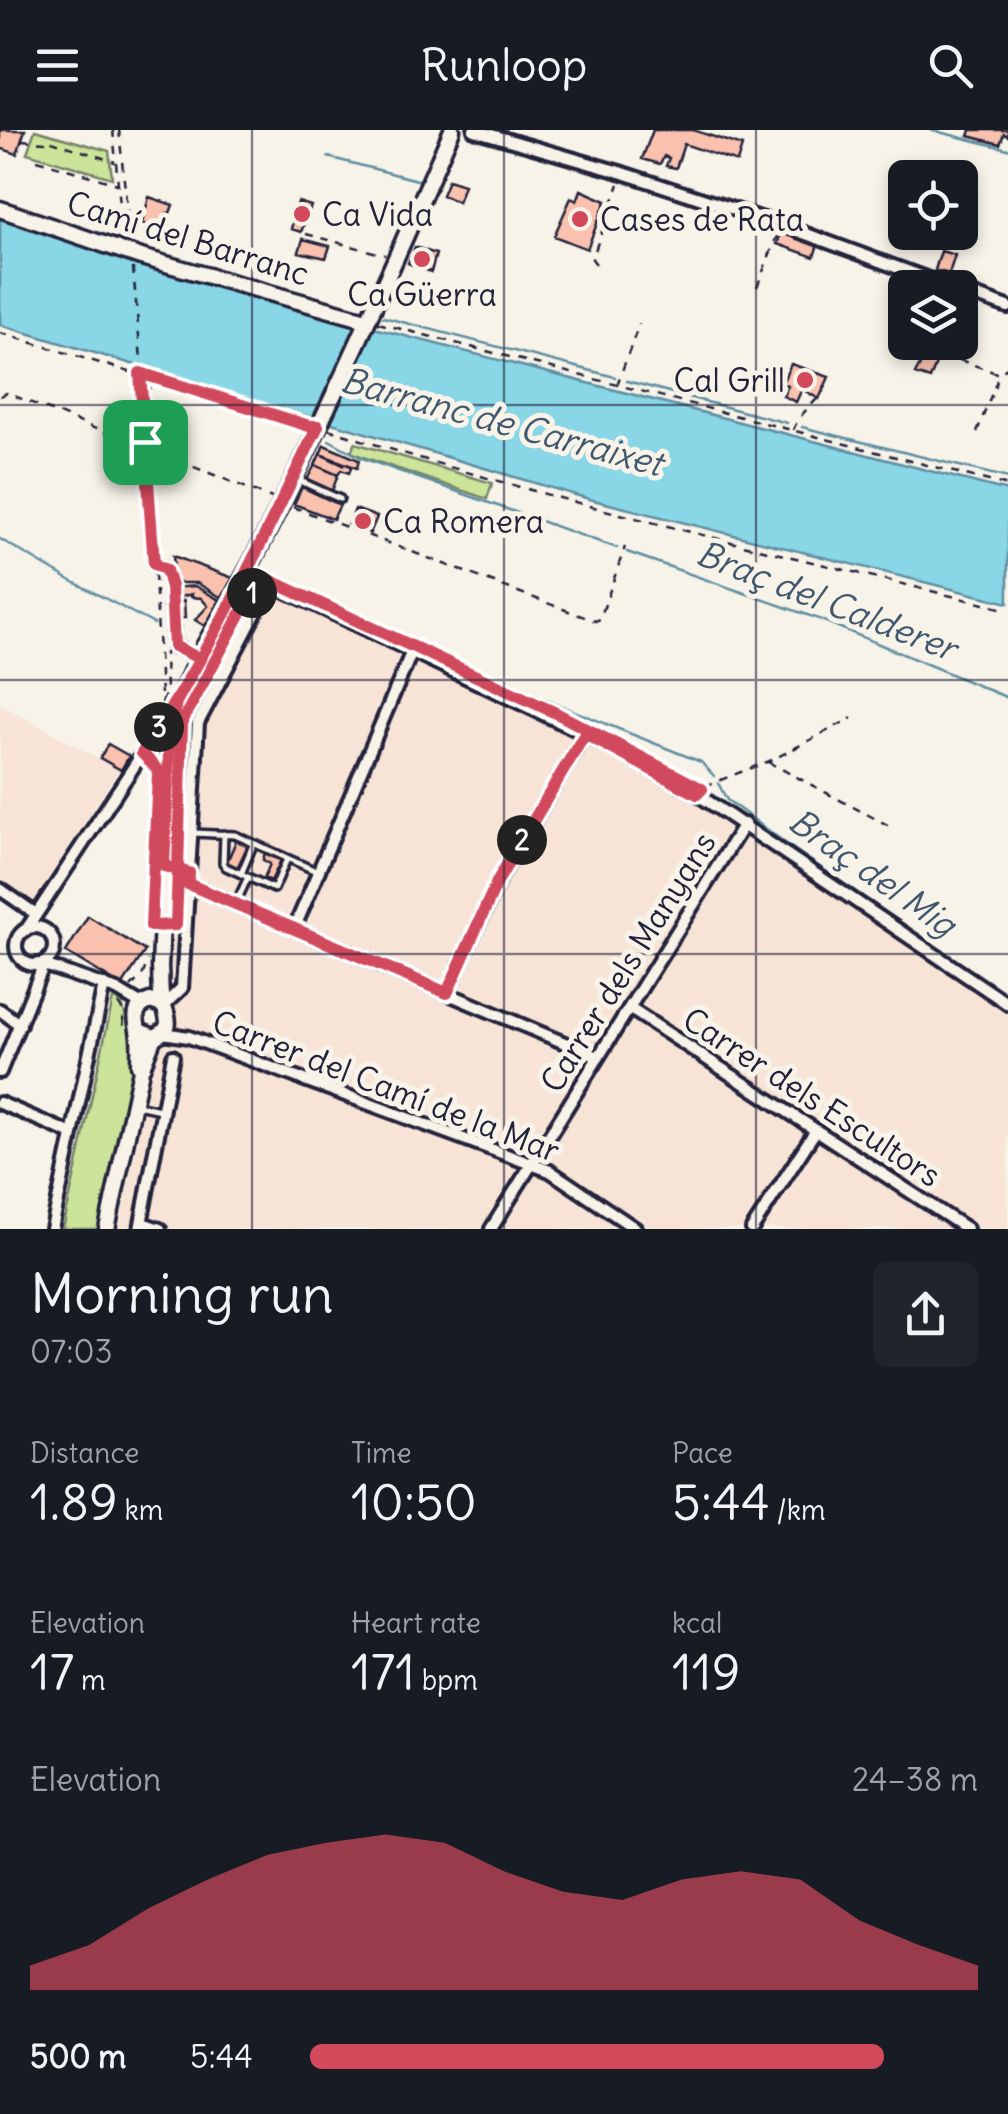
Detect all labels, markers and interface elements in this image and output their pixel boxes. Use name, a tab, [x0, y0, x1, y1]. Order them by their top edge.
text: Runloop	[421, 37, 588, 93]
icon: menu	[30, 38, 85, 93]
icon: search	[923, 38, 978, 93]
map controls	[888, 160, 978, 360]
button: locate	[888, 160, 978, 250]
street label: Camí del Barranc	[62, 182, 314, 294]
place label: Ca Vida	[322, 194, 433, 235]
place label: Cases de Rata	[600, 199, 804, 240]
marker: Ca Vida	[291, 203, 313, 225]
marker: Cases de Rata	[569, 208, 591, 230]
marker: Ca Güerra	[411, 248, 433, 270]
button: layers	[888, 270, 978, 360]
place label: Ca Güerra	[347, 274, 497, 315]
water label: Barranc de Carraixet	[337, 357, 671, 486]
place label: Cal Grill	[673, 360, 785, 401]
marker: Cal Grill	[794, 369, 816, 391]
pin	[103, 400, 188, 485]
icon: arrive	[118, 415, 173, 470]
place label: Ca Romera	[383, 501, 544, 542]
marker: Ca Romera	[352, 510, 374, 532]
water label: Braç del Calderer	[691, 530, 966, 671]
pin: 1	[227, 568, 277, 618]
text: 1	[246, 575, 258, 611]
pin: 3	[134, 702, 184, 752]
text: 3	[151, 709, 167, 745]
water label: Braç del Mig	[781, 798, 967, 947]
pin: 2	[497, 815, 547, 865]
text: 2	[514, 822, 530, 858]
street label: Carrer dels Manyans	[531, 824, 725, 1100]
street label: Carrer dels Escultors	[675, 998, 949, 1196]
street label: Carrer del Camí de la Mar	[207, 1001, 565, 1171]
text: Morning run	[30, 1259, 334, 1328]
button: share	[873, 1262, 978, 1367]
text: 07:03	[30, 1331, 113, 1372]
text: Distance	[30, 1435, 139, 1471]
text: Time	[351, 1435, 412, 1471]
text: Pace	[672, 1435, 733, 1471]
text: 1.89	[30, 1471, 118, 1534]
text: 10:50	[351, 1471, 477, 1534]
text: 5:44	[672, 1471, 770, 1534]
text: km	[118, 1492, 163, 1528]
text: /km	[770, 1492, 826, 1528]
text: Elevation	[30, 1605, 145, 1641]
text: Heart rate	[351, 1605, 481, 1641]
text: kcal	[672, 1605, 722, 1641]
text: 17	[30, 1641, 74, 1704]
text: 171	[351, 1641, 415, 1704]
text: 119	[672, 1641, 740, 1704]
text: m	[74, 1662, 106, 1698]
text: bpm	[415, 1662, 478, 1698]
text: Elevation	[30, 1759, 161, 1800]
text: 24–38 m	[852, 1759, 978, 1800]
text: 500 m	[30, 2036, 126, 2077]
text: 5:44	[190, 2036, 253, 2077]

